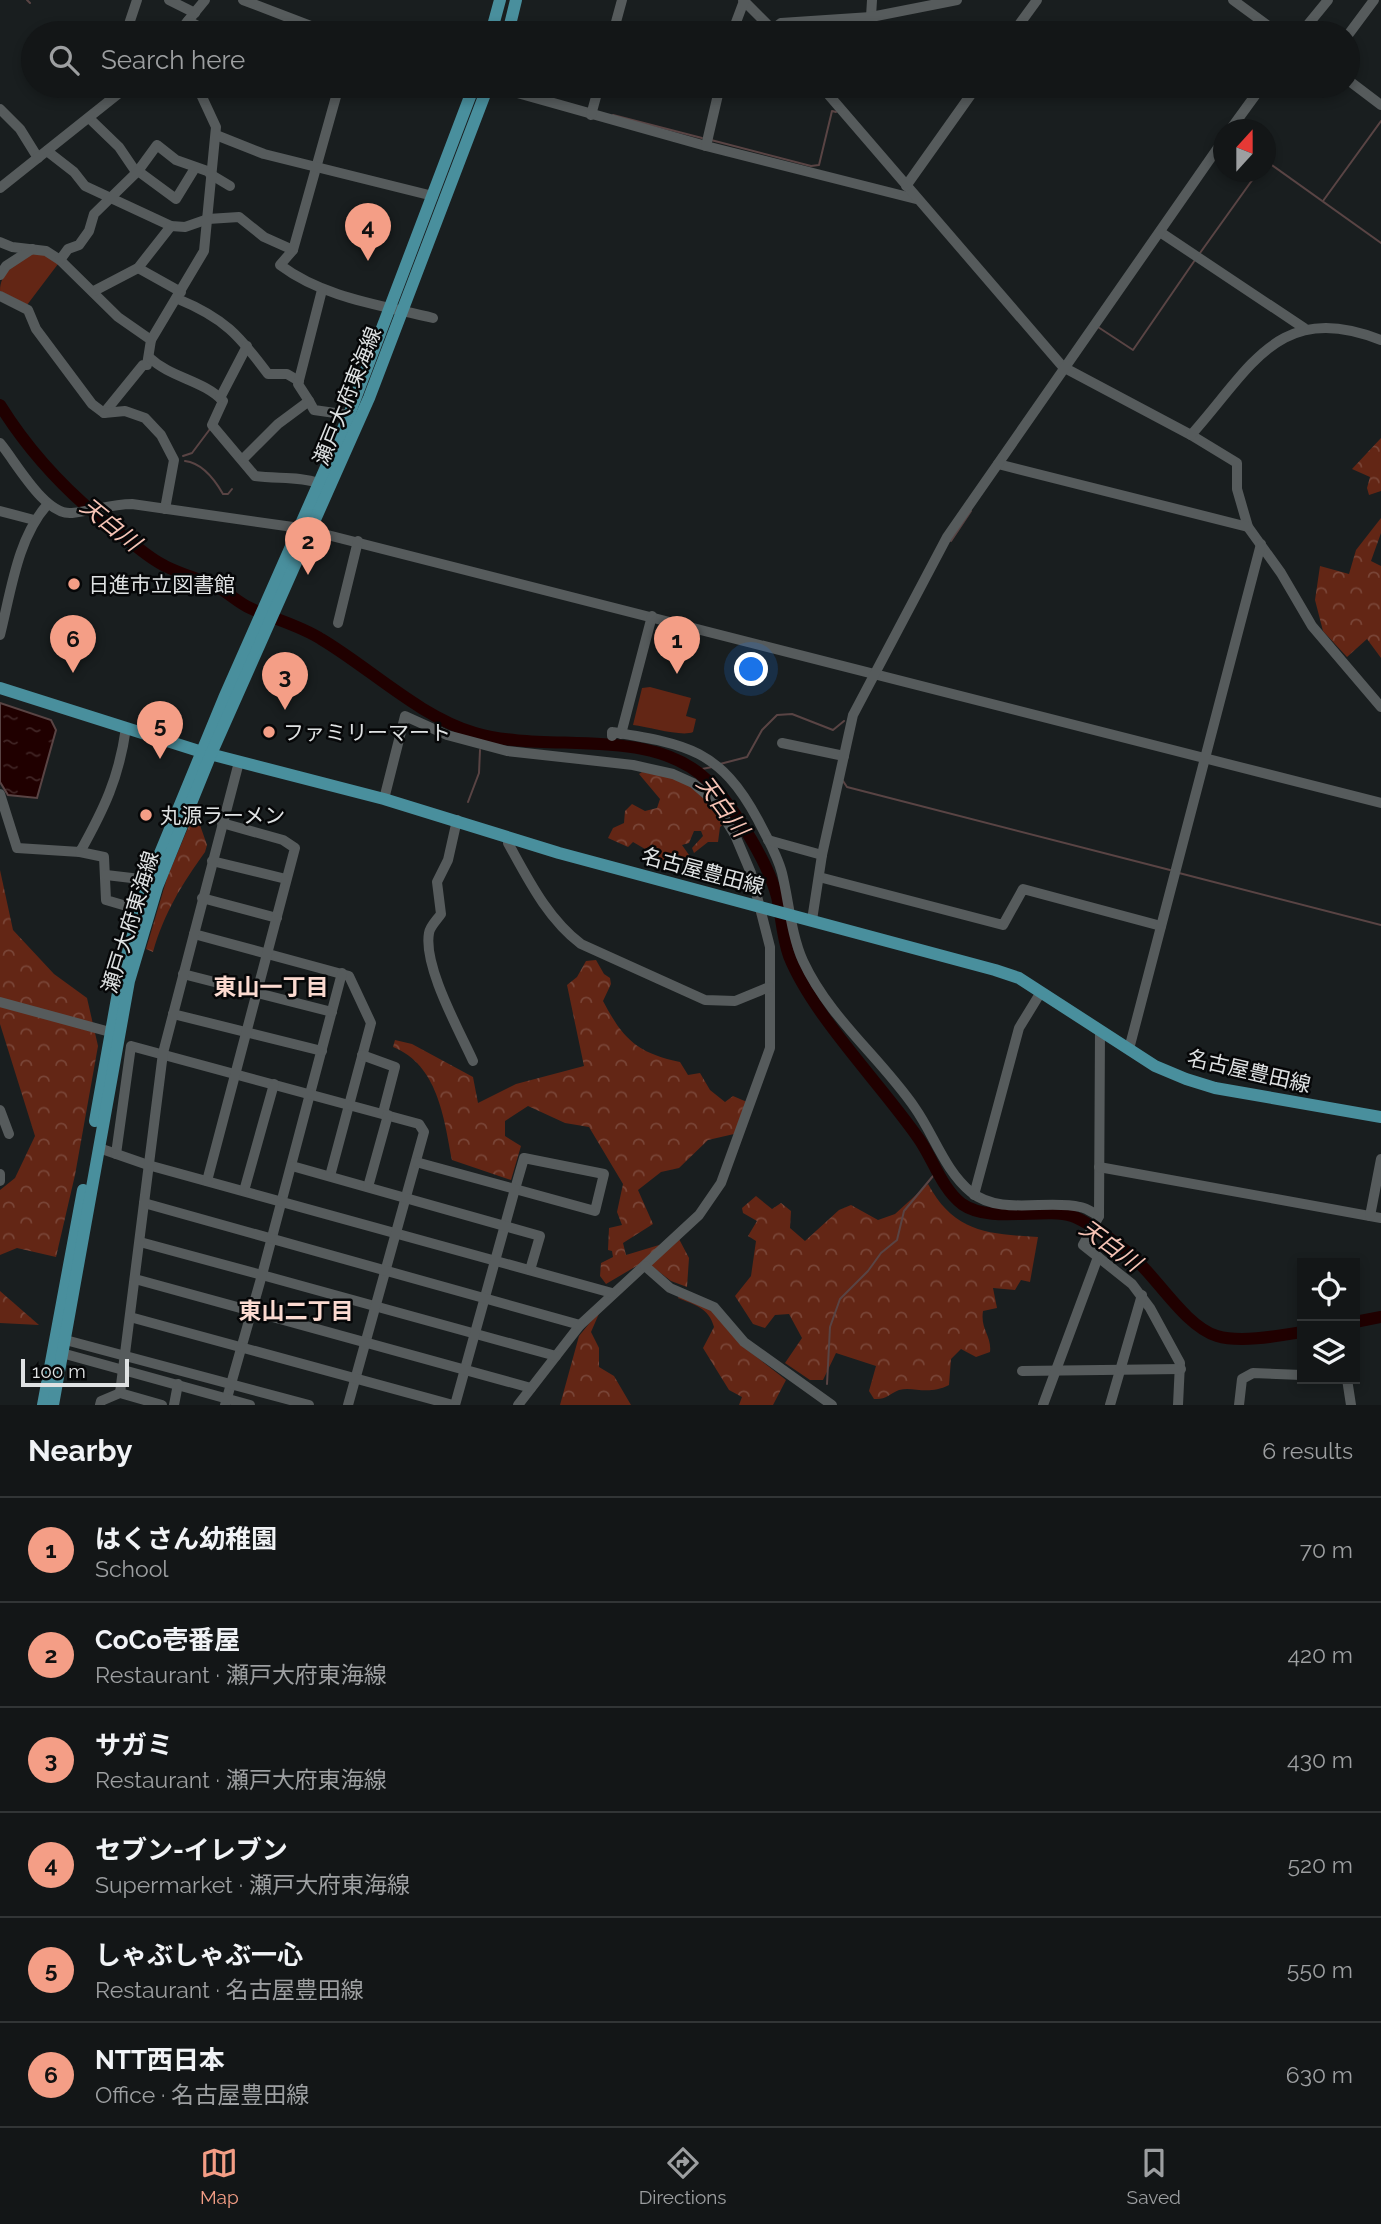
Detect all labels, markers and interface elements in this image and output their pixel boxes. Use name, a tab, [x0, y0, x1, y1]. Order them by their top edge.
search box	[21, 21, 1360, 98]
icon: search	[45, 41, 83, 79]
text: Search here	[101, 45, 245, 75]
north arrow	[1213, 119, 1276, 182]
pin: 4	[345, 203, 391, 261]
street label: 瀬戸大府東海線	[308, 323, 386, 469]
water label: 天白川	[76, 492, 149, 558]
pin: 2	[285, 517, 331, 575]
place label: 日進市立図書館	[88, 572, 235, 597]
marker: 日進市立図書館	[66, 576, 82, 592]
pin: 6	[50, 615, 96, 673]
pin: 1	[654, 616, 700, 674]
pin: 3	[262, 652, 308, 710]
your location	[734, 652, 768, 686]
pin: 5	[137, 701, 183, 759]
place label: ファミリーマート	[283, 720, 451, 745]
marker: ファミリーマート	[261, 724, 277, 740]
water label: 天白川	[691, 770, 756, 844]
place label: 丸源ラーメン	[160, 803, 285, 828]
marker: 丸源ラーメン	[138, 807, 154, 823]
street label: 名古屋豊田線	[639, 843, 767, 899]
street label: 瀬戸大府東海線	[97, 848, 163, 996]
district label: 東山一丁目	[214, 973, 329, 1000]
street label: 名古屋豊田線	[1185, 1045, 1313, 1097]
water label: 天白川	[1075, 1214, 1149, 1278]
map controls	[1297, 1258, 1360, 1384]
button: locate	[1297, 1258, 1360, 1321]
district label: 東山二丁目	[239, 1297, 354, 1324]
button: layers	[1297, 1321, 1360, 1384]
scale bar	[21, 1356, 130, 1388]
text: 100 m	[32, 1360, 86, 1382]
text: Nearby	[28, 1433, 132, 1468]
text: 6 results	[1262, 1437, 1353, 1464]
text: はくさん幼稚園	[95, 1524, 277, 1554]
text: 1	[45, 1536, 57, 1563]
text: 70 m	[1300, 1536, 1353, 1563]
text: School	[95, 1555, 169, 1582]
text: CoCo壱番屋	[95, 1625, 240, 1655]
text: 2	[45, 1641, 57, 1668]
text: 420 m	[1287, 1641, 1353, 1668]
text: Restaurant · 瀬戸大府東海線	[95, 1661, 387, 1688]
text: サガミ	[95, 1730, 173, 1760]
text: 3	[45, 1746, 57, 1773]
text: 430 m	[1287, 1746, 1353, 1773]
text: Restaurant · 瀬戸大府東海線	[95, 1766, 387, 1793]
text: セブン-イレブン	[95, 1835, 288, 1865]
text: 4	[44, 1851, 58, 1878]
text: 520 m	[1287, 1851, 1353, 1878]
text: Supermarket · 瀬戸大府東海線	[95, 1871, 410, 1898]
text: しゃぶしゃぶ一心	[95, 1940, 303, 1970]
text: 5	[45, 1956, 57, 1983]
text: 550 m	[1287, 1956, 1353, 1983]
text: Restaurant · 名古屋豊田線	[95, 1976, 364, 2003]
text: NTT西日本	[95, 2045, 225, 2075]
text: 6	[44, 2061, 58, 2088]
text: 630 m	[1286, 2061, 1353, 2088]
text: Office · 名古屋豊田線	[95, 2081, 309, 2108]
tab: Map	[200, 2144, 239, 2208]
tab: Directions	[639, 2144, 727, 2208]
tab: Saved	[1127, 2144, 1181, 2208]

